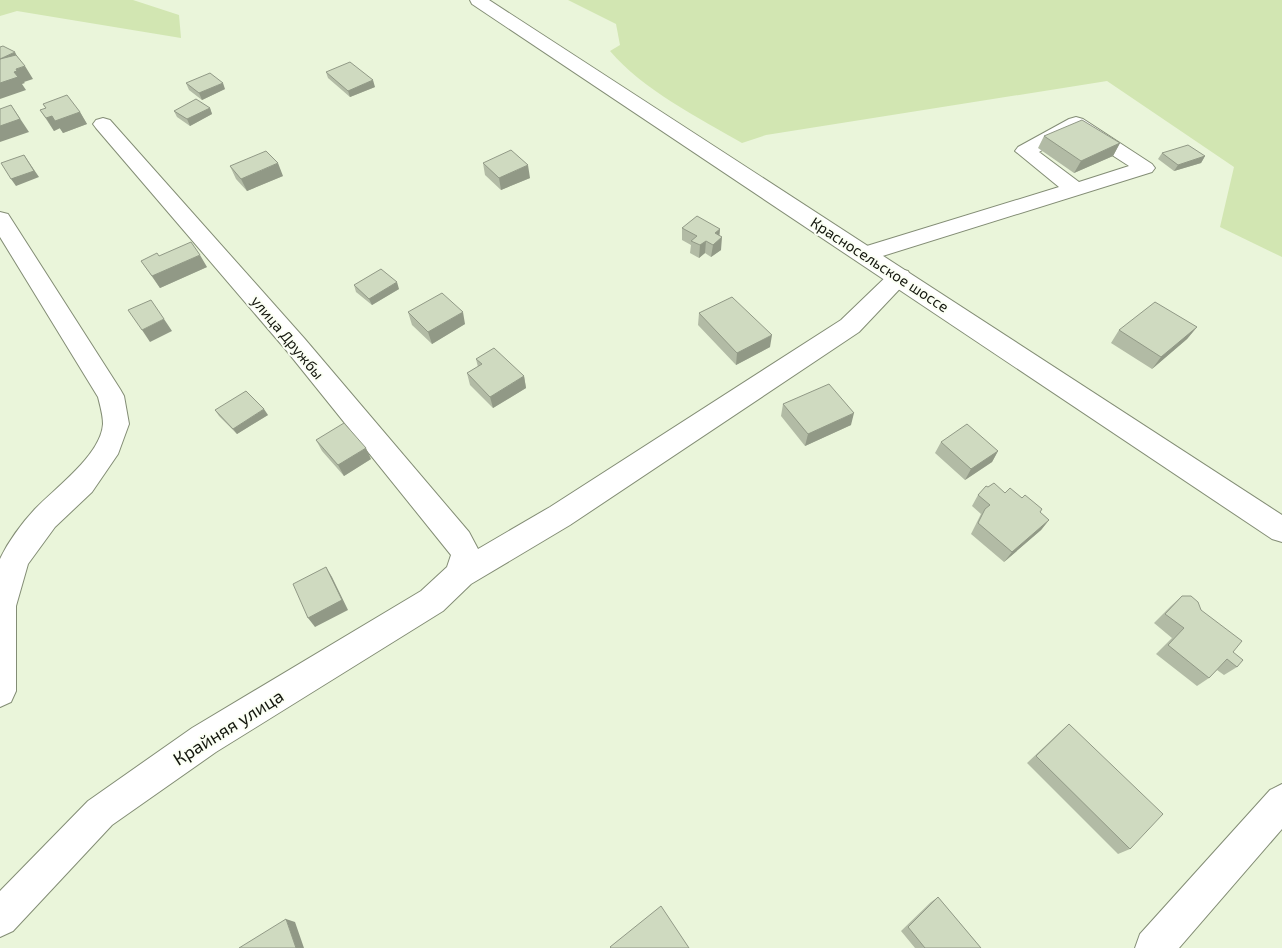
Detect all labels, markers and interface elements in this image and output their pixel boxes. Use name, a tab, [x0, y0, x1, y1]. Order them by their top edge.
street label: Красносельское шоссе	[808, 213, 952, 315]
street label: улица Дружбы	[247, 292, 328, 383]
street label: Крайняя улица	[169, 684, 287, 770]

